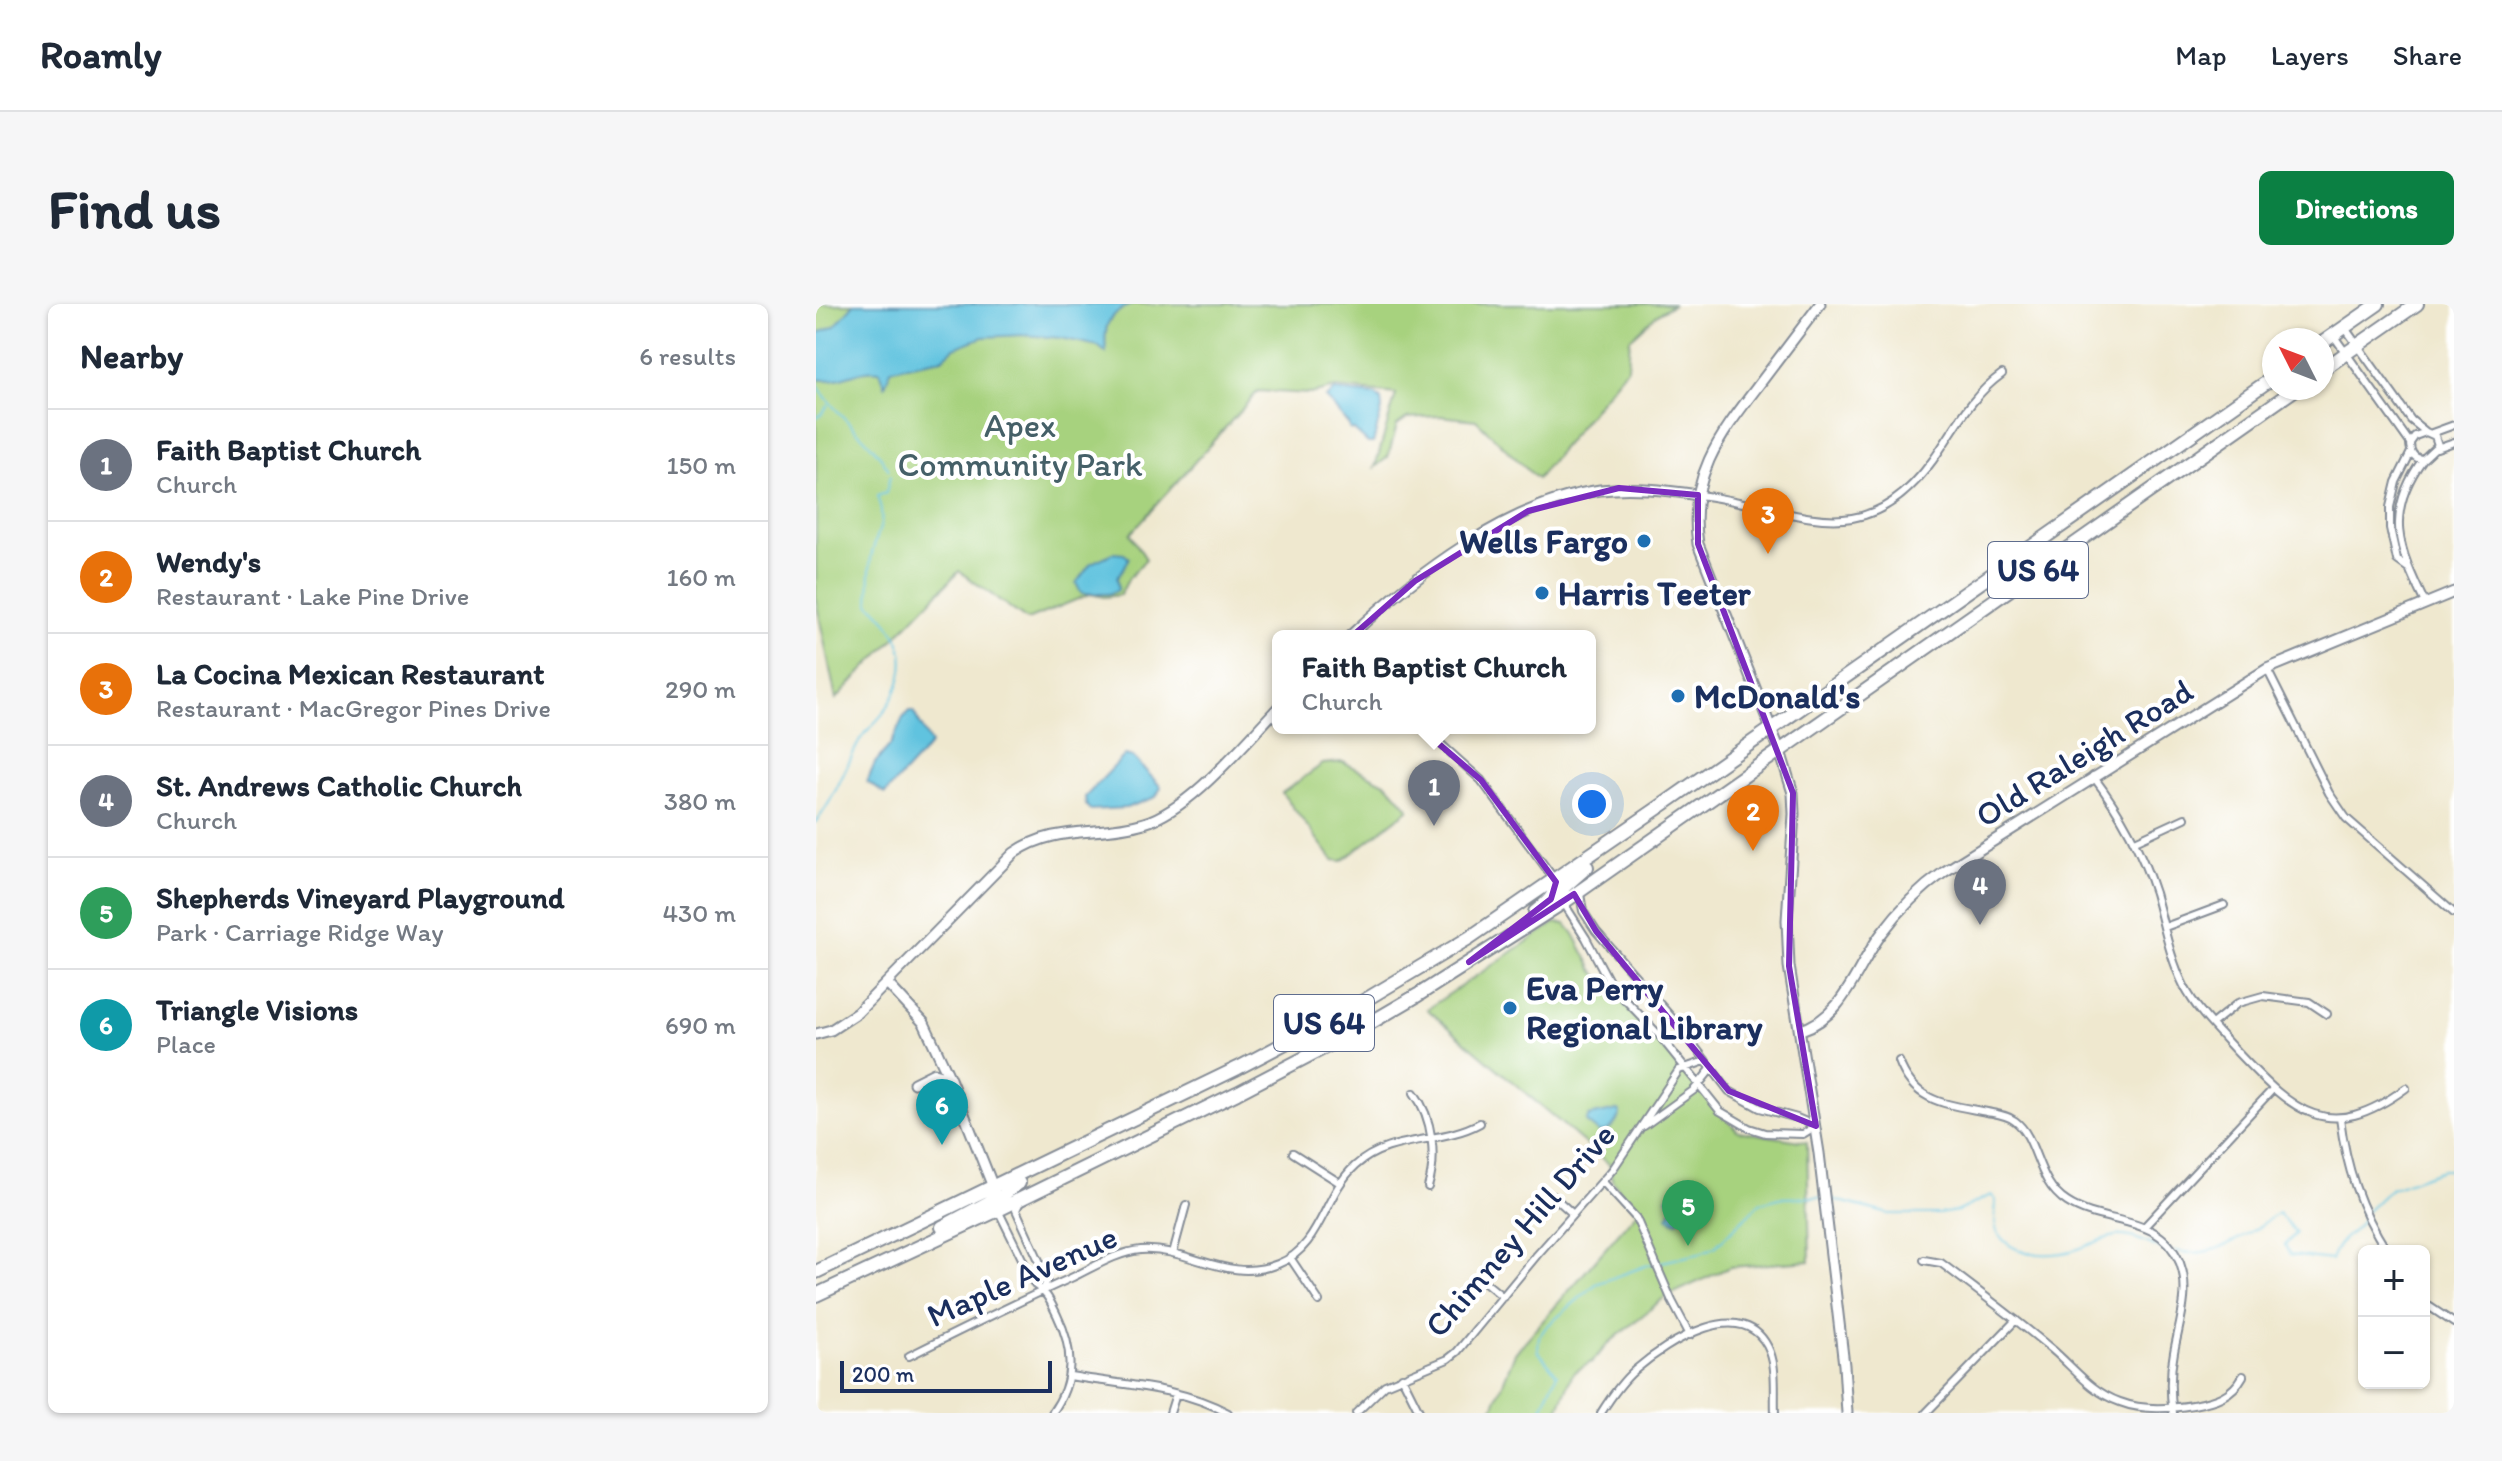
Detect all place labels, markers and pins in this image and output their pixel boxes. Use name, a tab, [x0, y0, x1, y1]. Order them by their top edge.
pin: 3	[1742, 488, 1794, 554]
place label: Wells Fargo	[1459, 521, 1628, 562]
marker: Wells Fargo	[1635, 532, 1653, 550]
place label: Harris Teeter	[1558, 573, 1752, 614]
marker: Harris Teeter	[1533, 584, 1551, 602]
place label: McDonald's	[1694, 676, 1860, 717]
marker: McDonald's	[1669, 687, 1687, 705]
pin: 1	[1408, 760, 1460, 826]
pin: 2	[1727, 785, 1779, 851]
pin: 4	[1954, 859, 2006, 925]
place label: Eva Perry Regional Library	[1526, 968, 1764, 1048]
marker: Eva Perry Regional Library	[1501, 999, 1519, 1017]
pin: 6	[916, 1079, 968, 1145]
pin: 5	[1662, 1180, 1714, 1246]

